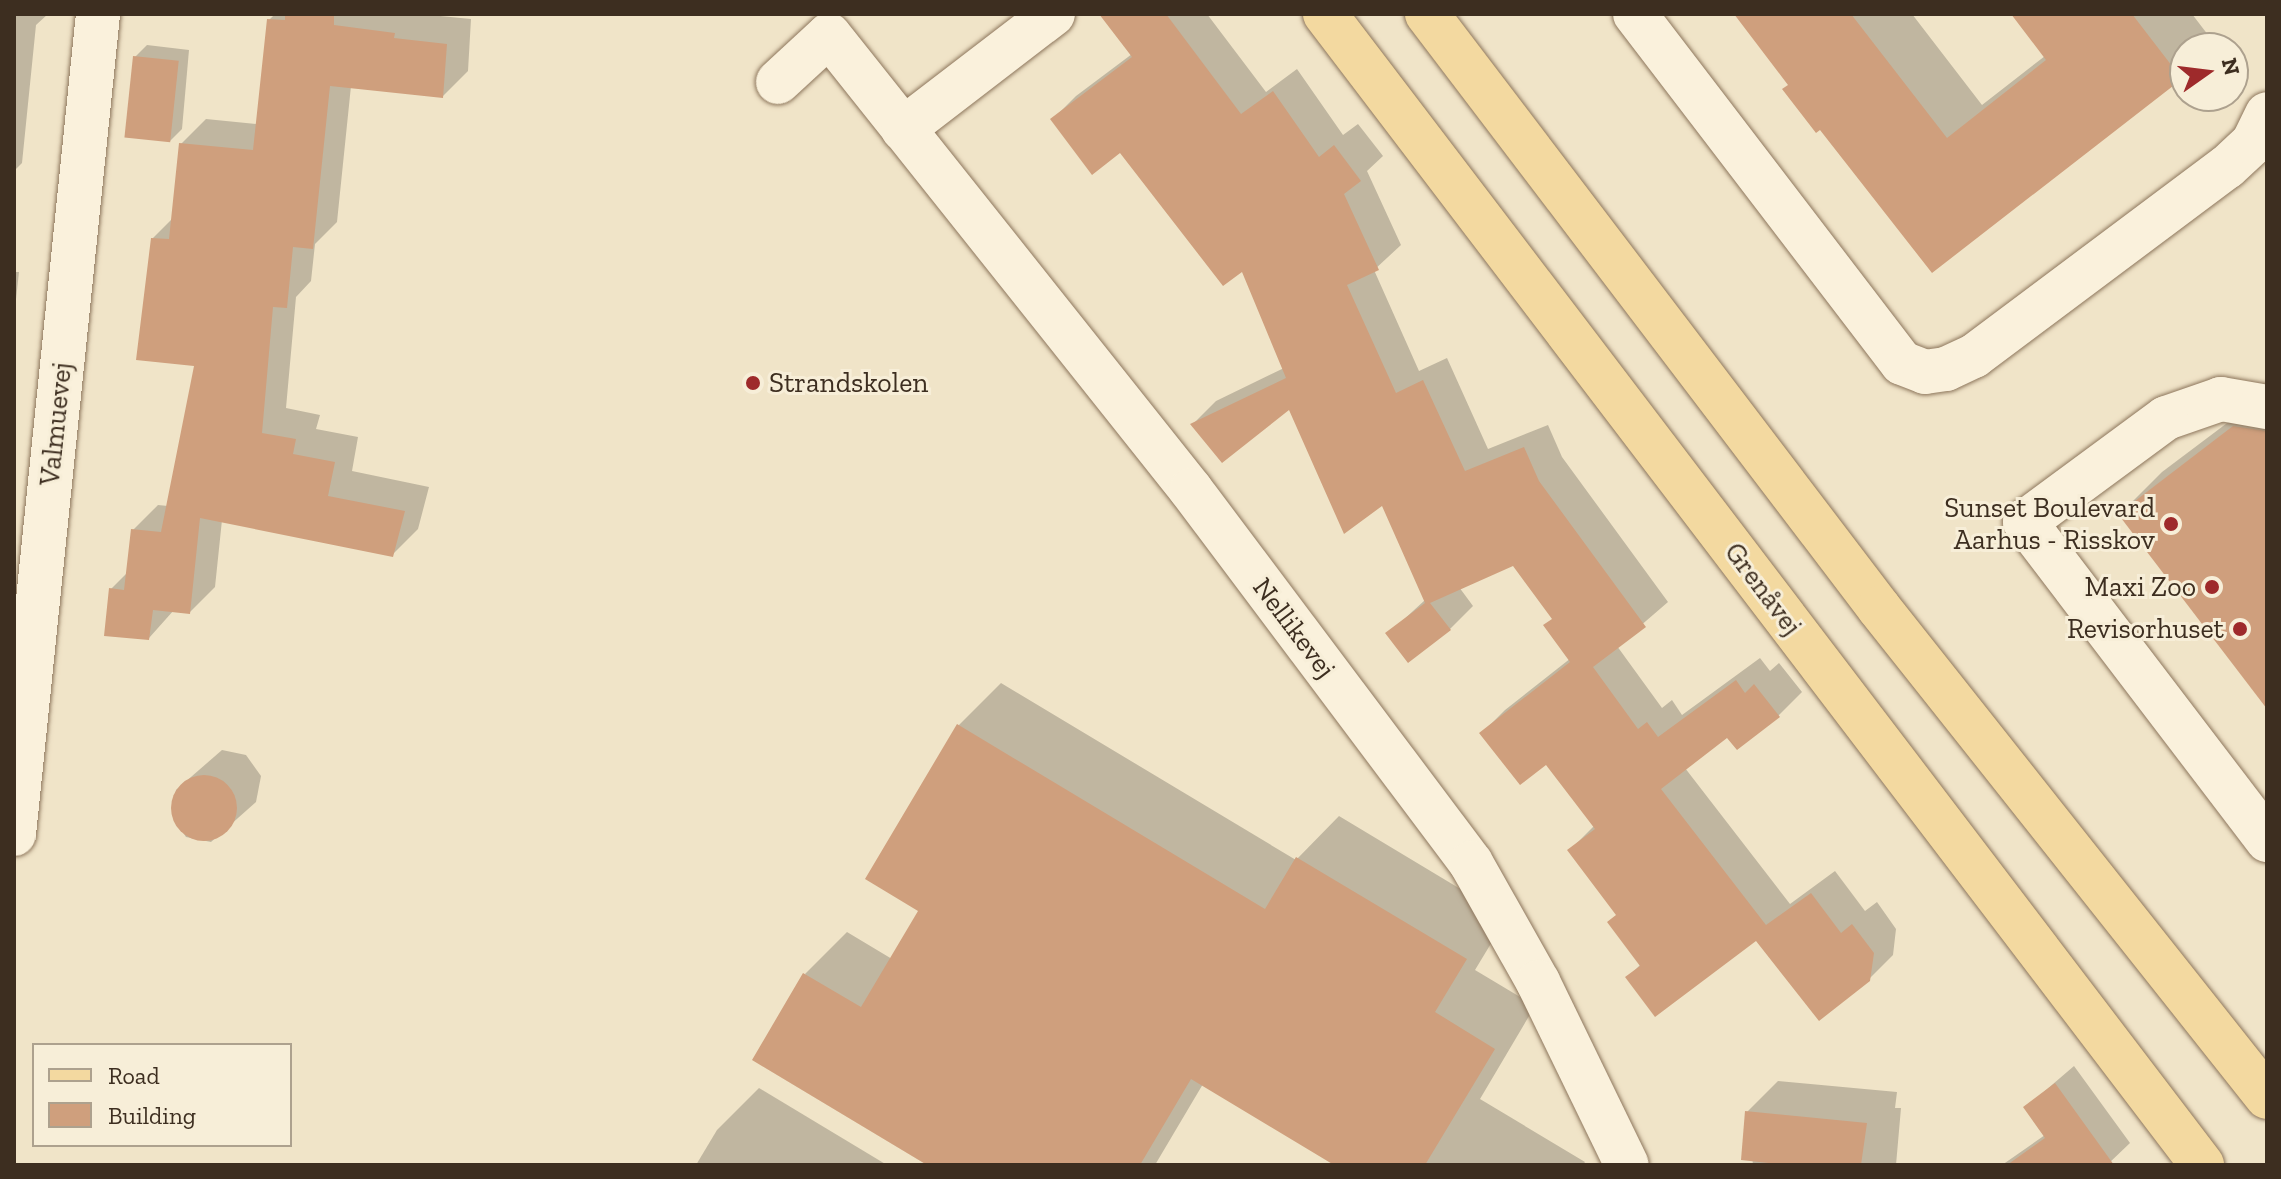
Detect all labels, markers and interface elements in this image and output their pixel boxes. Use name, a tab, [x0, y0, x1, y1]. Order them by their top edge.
north arrow	[2169, 32, 2249, 112]
text: N	[2216, 55, 2246, 78]
street label: Valmuevej	[33, 361, 79, 487]
place label: Strandskolen	[769, 366, 928, 400]
marker: Strandskolen	[744, 374, 762, 392]
place label: Sunset Boulevard Aarhus - Risskov	[1944, 491, 2155, 557]
marker: Sunset Boulevard Aarhus - Risskov	[2162, 515, 2180, 533]
street label: Grenåvej	[1717, 536, 1809, 642]
place label: Maxi Zoo	[2085, 570, 2196, 604]
street label: Nellikevej	[1245, 571, 1343, 685]
marker: Maxi Zoo	[2203, 578, 2221, 596]
place label: Revisorhuset	[2067, 612, 2224, 646]
marker: Revisorhuset	[2231, 620, 2249, 638]
legend	[32, 1043, 292, 1147]
text: Road	[108, 1061, 160, 1090]
text: Building	[108, 1101, 196, 1130]

